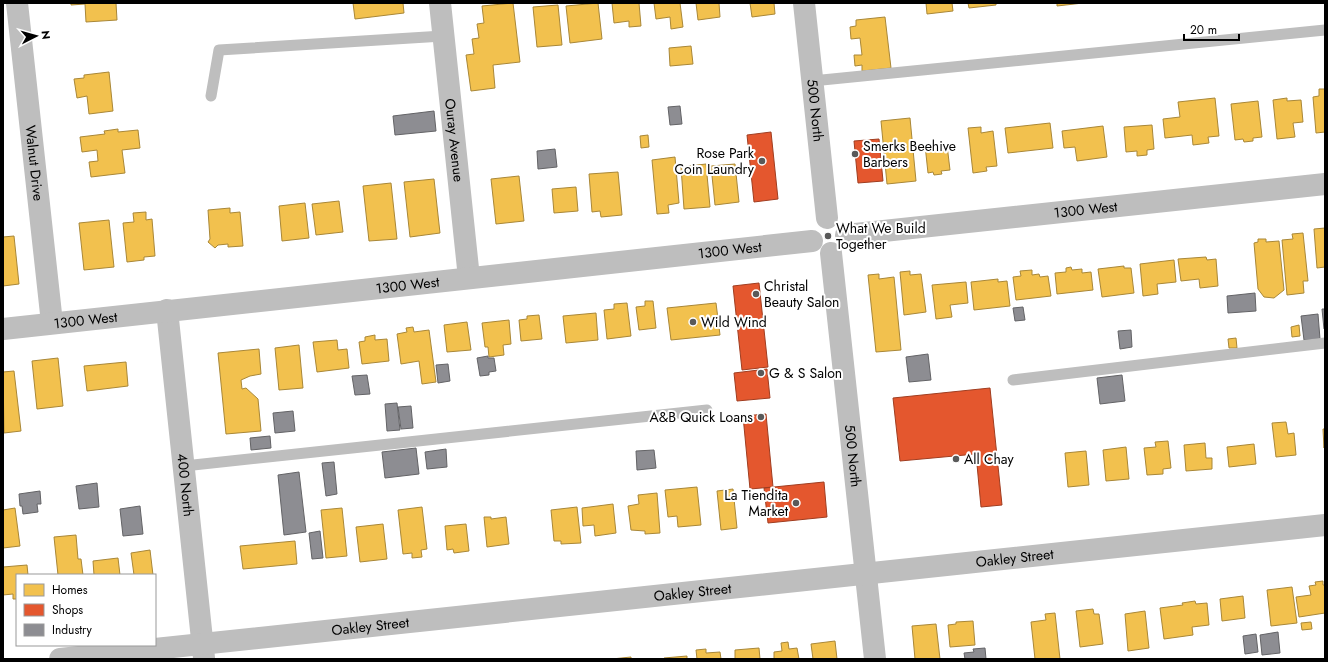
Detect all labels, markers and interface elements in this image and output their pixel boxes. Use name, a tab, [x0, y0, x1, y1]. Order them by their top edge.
north arrow	[16, 16, 56, 56]
scale bar	[1184, 16, 1239, 42]
text: 20 m	[1190, 21, 1217, 39]
text: N	[38, 30, 54, 40]
street label: 500 North	[802, 78, 829, 143]
street label: Ouray Avenue	[440, 97, 469, 183]
street label: Walnut Drive	[20, 124, 49, 202]
place label: Smerks Beehive Barbers	[863, 136, 956, 172]
place label: Rose Park Coin Laundry	[674, 143, 755, 179]
marker: Smerks Beehive Barbers	[850, 149, 860, 159]
marker: Rose Park Coin Laundry	[757, 156, 767, 166]
street label: 1300 West	[1053, 196, 1119, 223]
place label: What We Build Together	[836, 218, 926, 254]
marker: What We Build Together	[823, 231, 833, 241]
street label: 1300 West	[697, 236, 763, 263]
street label: 1300 West	[375, 272, 441, 298]
place label: Christal Beauty Salon	[764, 276, 839, 312]
marker: Christal Beauty Salon	[751, 289, 761, 299]
street label: 1300 West	[53, 307, 119, 333]
place label: Wild Wind	[701, 312, 767, 332]
marker: Wild Wind	[688, 317, 698, 327]
place label: G & S Salon	[769, 363, 842, 383]
marker: G & S Salon	[756, 368, 766, 378]
place label: A&B Quick Loans	[650, 407, 753, 427]
marker: A&B Quick Loans	[756, 412, 766, 422]
street label: 500 North	[840, 423, 866, 488]
place label: All Chay	[964, 449, 1014, 469]
street label: 400 North	[172, 453, 199, 518]
marker: All Chay	[951, 454, 961, 464]
place label: La Tiendita Market	[724, 485, 789, 521]
marker: La Tiendita Market	[791, 498, 801, 508]
street label: Oakley Street	[975, 544, 1055, 572]
legend	[16, 574, 156, 646]
street label: Oakley Street	[653, 578, 733, 606]
text: Homes	[52, 581, 88, 599]
text: Shops	[52, 601, 83, 619]
street label: Oakley Street	[330, 612, 411, 640]
text: Industry	[52, 621, 93, 639]

